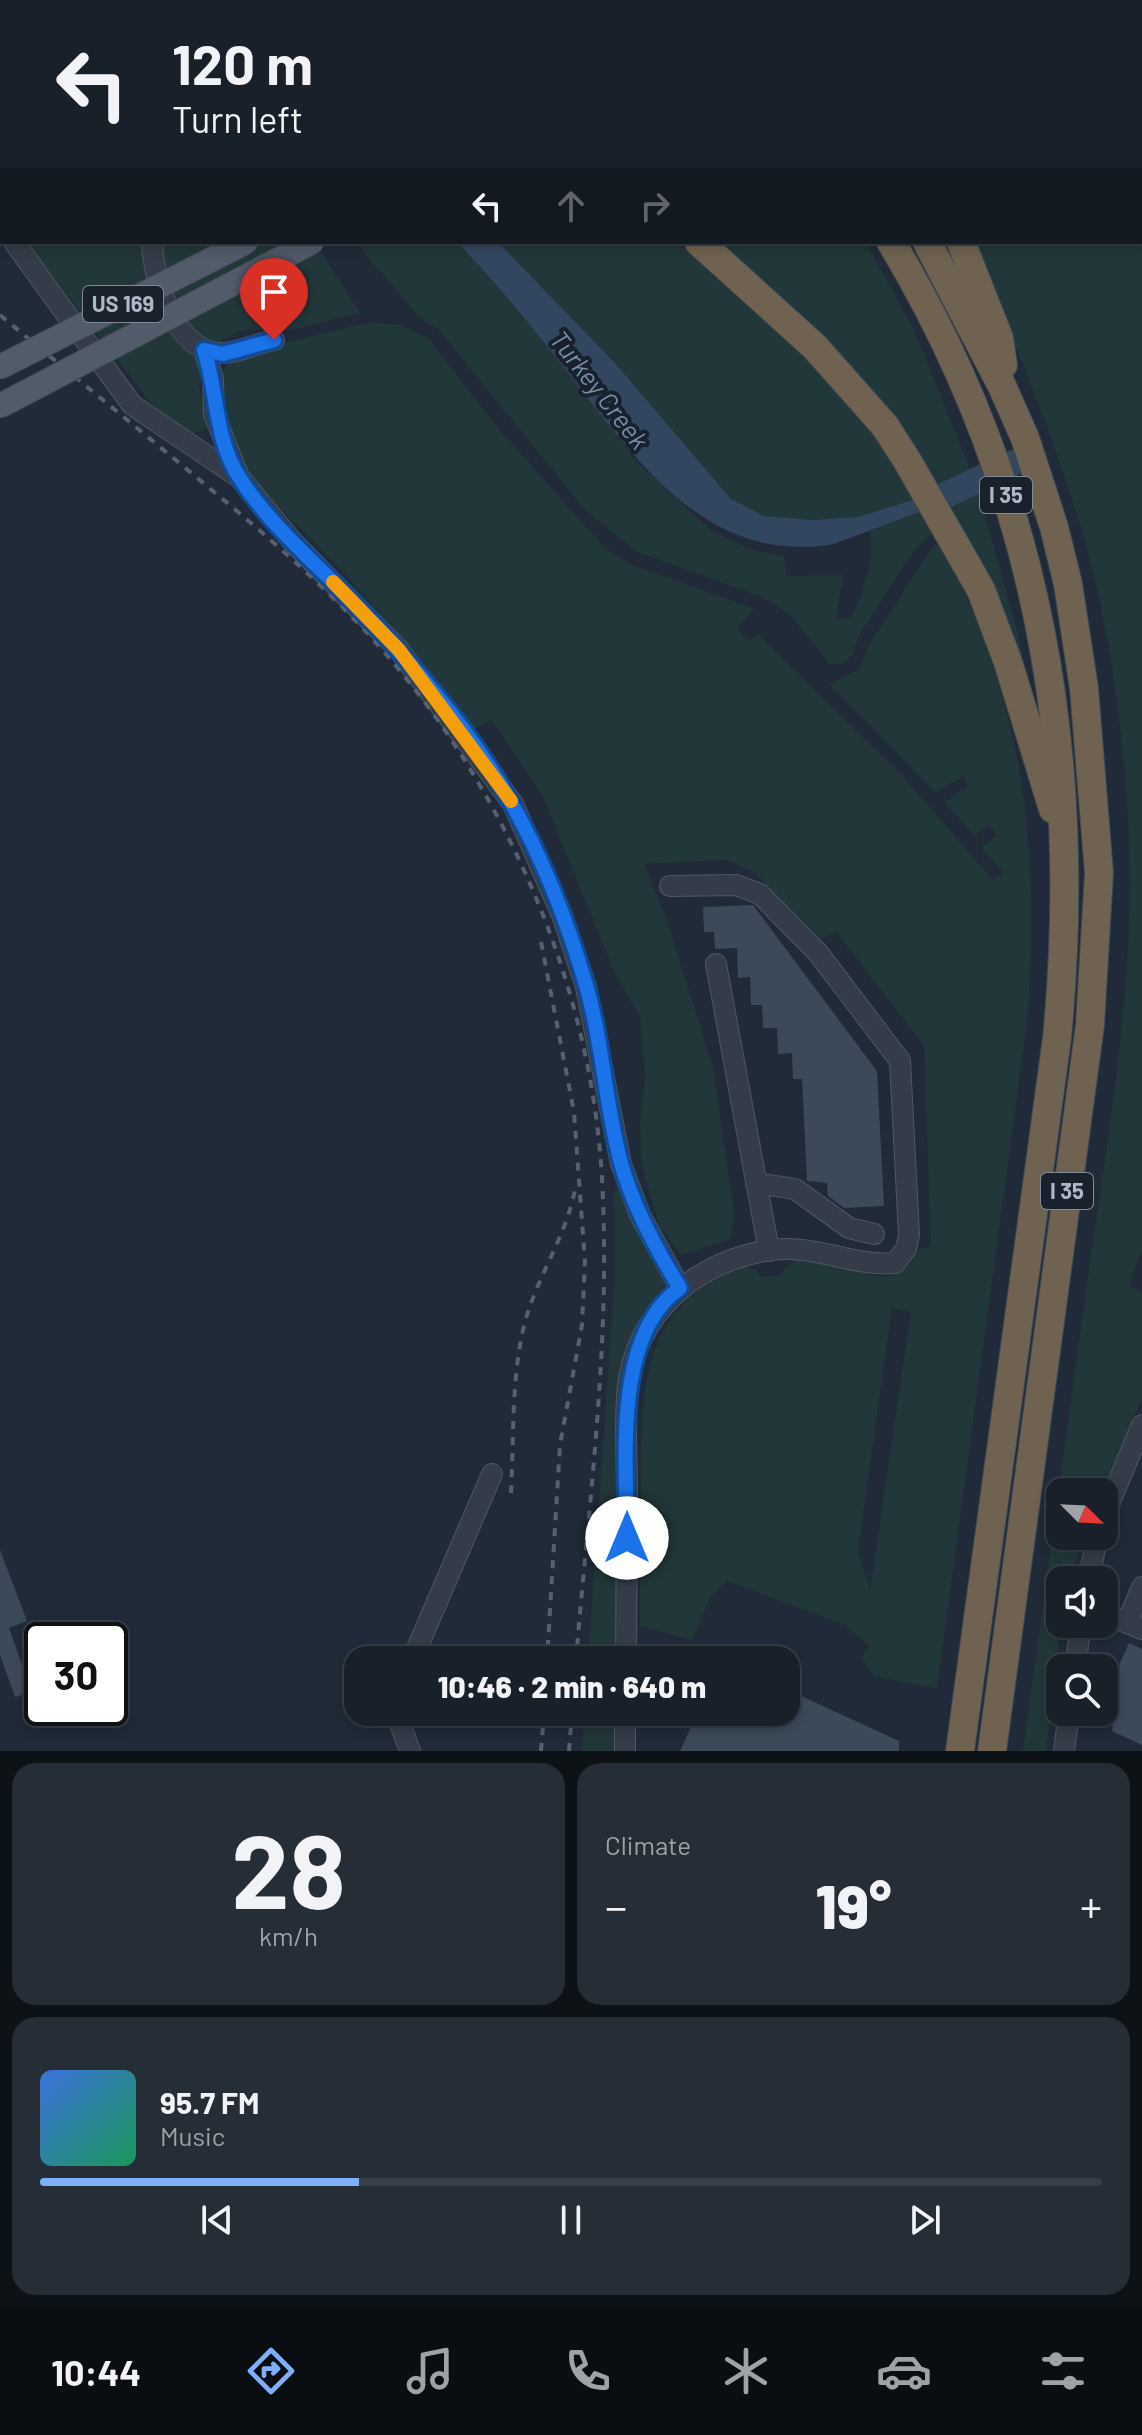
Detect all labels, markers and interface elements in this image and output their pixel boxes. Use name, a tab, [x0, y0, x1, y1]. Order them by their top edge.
text: 120 m	[172, 29, 313, 96]
icon: left	[40, 32, 144, 136]
text: Turn left	[172, 97, 303, 140]
icon: left	[465, 184, 509, 228]
icon: ahead	[549, 184, 593, 228]
icon: right	[633, 184, 677, 228]
pin	[240, 258, 308, 340]
icon: arrive	[252, 270, 296, 314]
road number: US 169	[83, 286, 163, 322]
water label: Turkey Creek	[544, 324, 656, 455]
road number: I 35	[980, 477, 1032, 513]
road number: I 35	[1041, 1173, 1093, 1209]
north arrow	[1046, 1478, 1118, 1550]
map controls	[1046, 1478, 1118, 1726]
position arrow	[585, 1496, 669, 1580]
button: sound	[1046, 1566, 1118, 1638]
speed limit sign: 30	[24, 1622, 128, 1726]
button: search	[1046, 1654, 1118, 1726]
text: 10:46 · 2 min · 640 m	[438, 1668, 706, 1704]
text: 28	[231, 1805, 346, 1930]
text: Climate	[605, 1829, 691, 1860]
text: 19°	[816, 1869, 891, 1941]
text: −	[605, 1879, 627, 1932]
text: +	[1080, 1879, 1102, 1932]
text: km/h	[259, 1920, 318, 1951]
text: 95.7 FM	[160, 2084, 259, 2120]
text: Music	[160, 2120, 225, 2151]
icon: previous	[195, 2198, 239, 2242]
icon: pause	[549, 2198, 593, 2242]
icon: next	[903, 2198, 947, 2242]
icon: directions	[243, 2343, 299, 2399]
icon: music	[402, 2343, 458, 2399]
icon: phone	[560, 2343, 616, 2399]
icon: climate	[718, 2343, 774, 2399]
icon: car	[876, 2343, 932, 2399]
icon: filters	[1035, 2343, 1091, 2399]
text: 10:44	[51, 2350, 141, 2393]

